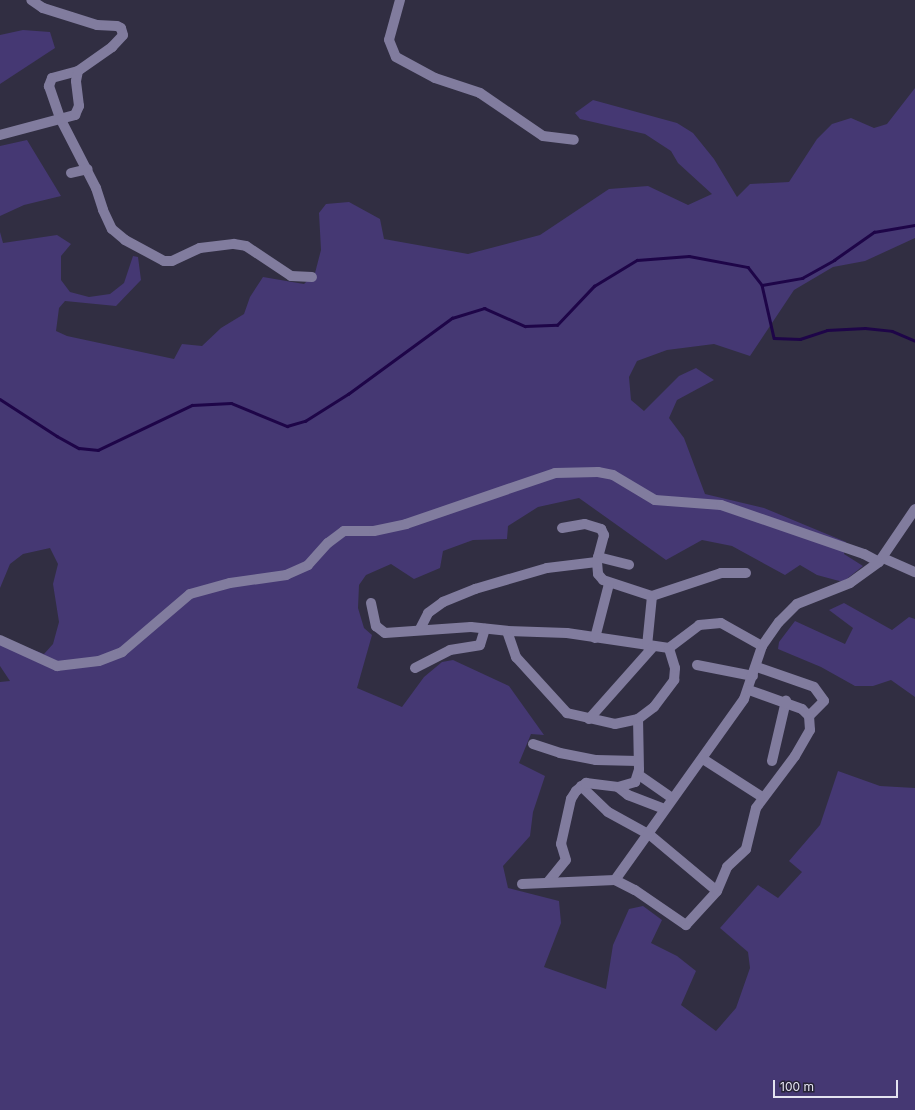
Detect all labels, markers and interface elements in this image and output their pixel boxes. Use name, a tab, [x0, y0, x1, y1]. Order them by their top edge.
scale bar	[775, 1072, 900, 1098]
text: 100 m	[780, 1079, 814, 1094]

